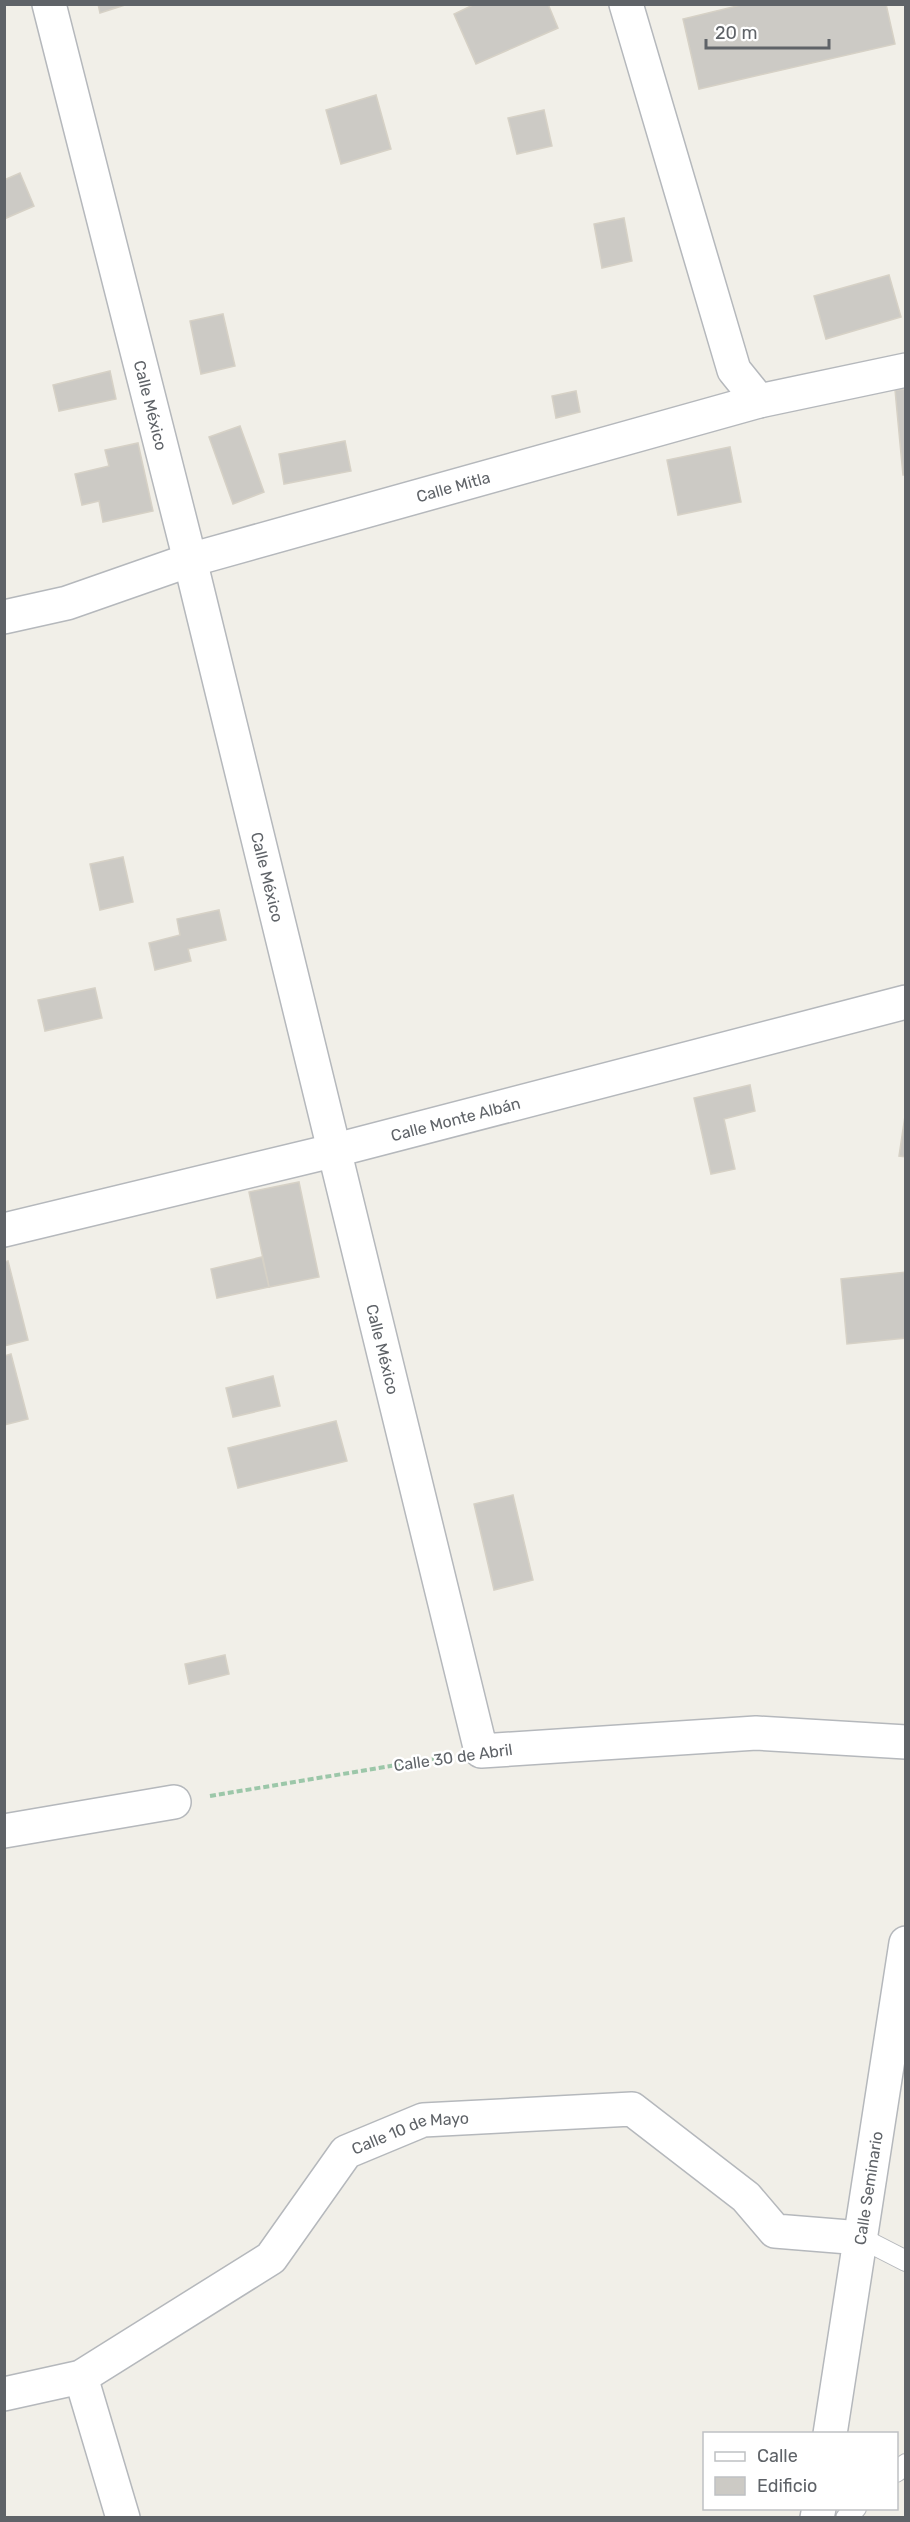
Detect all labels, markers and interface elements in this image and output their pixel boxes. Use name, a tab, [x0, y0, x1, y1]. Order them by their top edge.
scale bar	[706, 12, 829, 50]
text: 20 m	[715, 22, 757, 44]
street label: Calle México	[130, 358, 171, 452]
street label: Calle Mitla	[414, 468, 492, 506]
street label: Calle México	[247, 830, 287, 924]
street label: Calle Monte Albán	[389, 1094, 522, 1145]
street label: Calle México	[362, 1302, 403, 1396]
street label: Calle 30 de Abril	[392, 1740, 514, 1775]
street label: Calle 10 de Mayo	[349, 2109, 470, 2159]
street label: Calle Seminario	[850, 2130, 887, 2246]
legend	[703, 2432, 898, 2510]
text: Calle	[757, 2445, 798, 2467]
text: Edificio	[757, 2475, 817, 2497]

